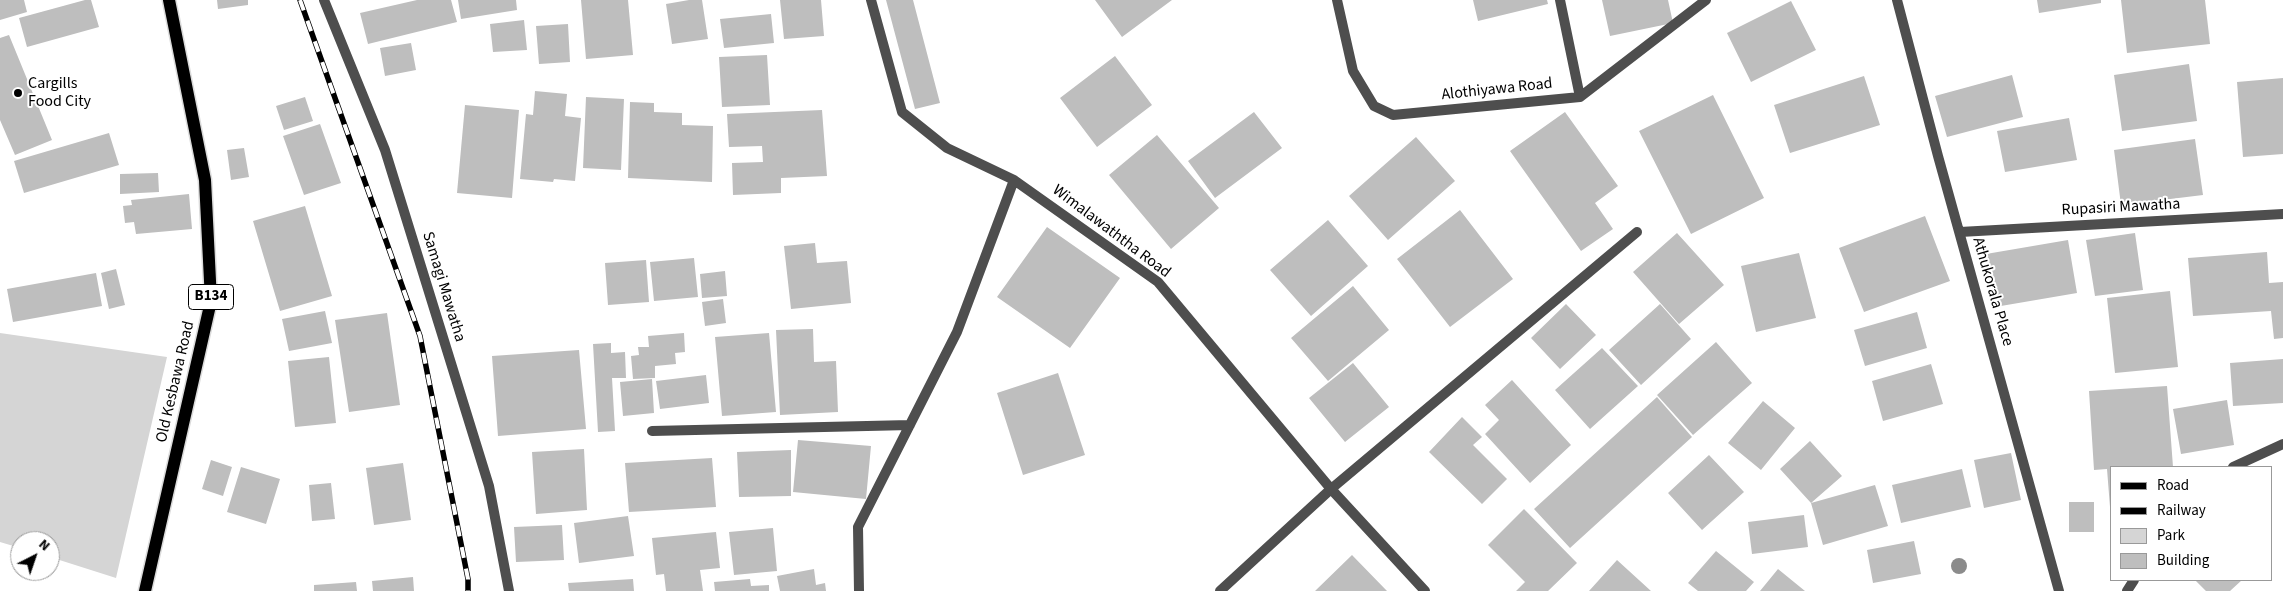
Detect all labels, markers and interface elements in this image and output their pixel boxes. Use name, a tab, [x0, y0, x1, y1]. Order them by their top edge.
place label: Cargills Food City	[28, 74, 91, 112]
street label: Alothiyawa Road	[1441, 75, 1553, 105]
marker: Cargills Food City	[12, 87, 24, 99]
street label: Wimalawaththa Road	[1048, 181, 1174, 283]
street label: Rupasiri Mawatha	[2061, 195, 2181, 221]
street label: Samagi Mawatha	[417, 230, 469, 344]
street label: Athukorala Place	[1967, 235, 2017, 349]
road number: B134	[188, 284, 234, 310]
street label: Old Kesbawa Road	[153, 319, 199, 445]
legend	[2110, 466, 2273, 581]
text: Road	[2157, 475, 2189, 496]
text: Railway	[2157, 500, 2206, 521]
text: Park	[2157, 525, 2185, 546]
north arrow	[10, 531, 60, 581]
text: N	[34, 535, 54, 556]
text: Building	[2157, 550, 2209, 571]

